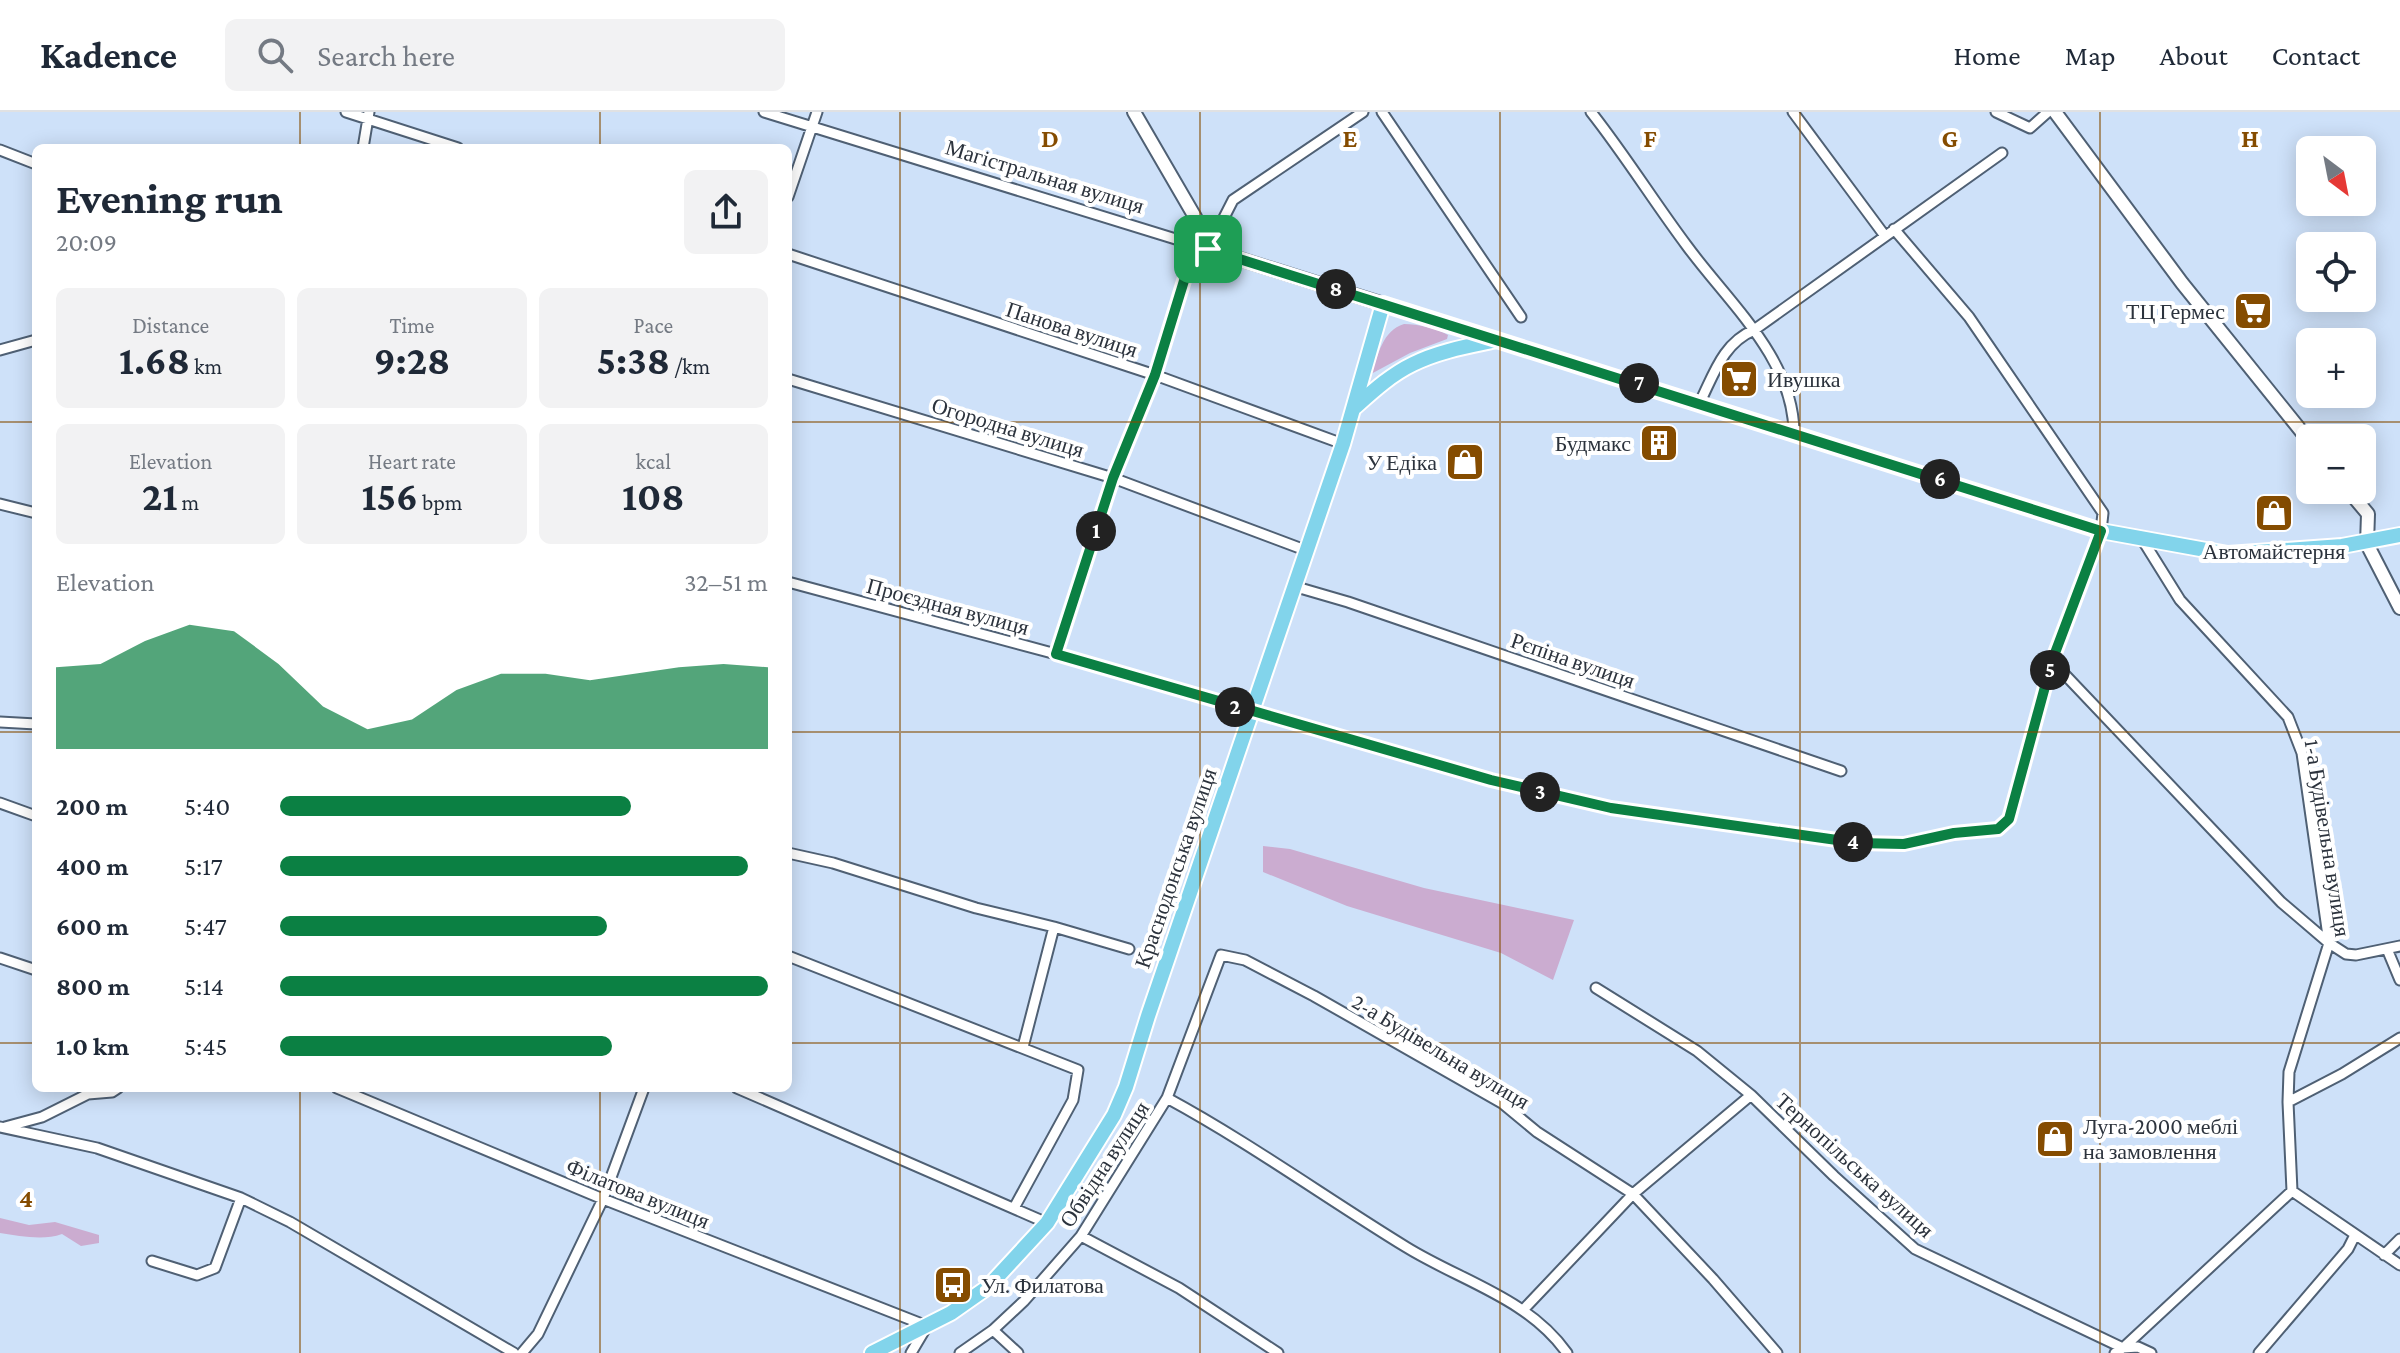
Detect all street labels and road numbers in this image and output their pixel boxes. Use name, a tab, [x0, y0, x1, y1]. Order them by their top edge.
street label: Магістральная вулиця	[943, 134, 1147, 219]
street label: Панова вулиця	[1003, 296, 1141, 362]
street label: Огородна вулиця	[929, 392, 1087, 463]
street label: Проєздная вулиця	[864, 573, 1032, 640]
street label: Рєпіна вулиця	[1508, 628, 1638, 693]
street label: 1-а Будівельна вулиця	[2300, 738, 2355, 938]
street label: Краснодонська вулиця	[1130, 765, 1221, 971]
street label: 2-а Будівельна вулиця	[1348, 989, 1534, 1114]
street label: Тернопільська вулиця	[1771, 1088, 1939, 1243]
street label: Обвідна вулиця	[1055, 1097, 1154, 1232]
street label: Філатова вулиця	[563, 1153, 713, 1234]

